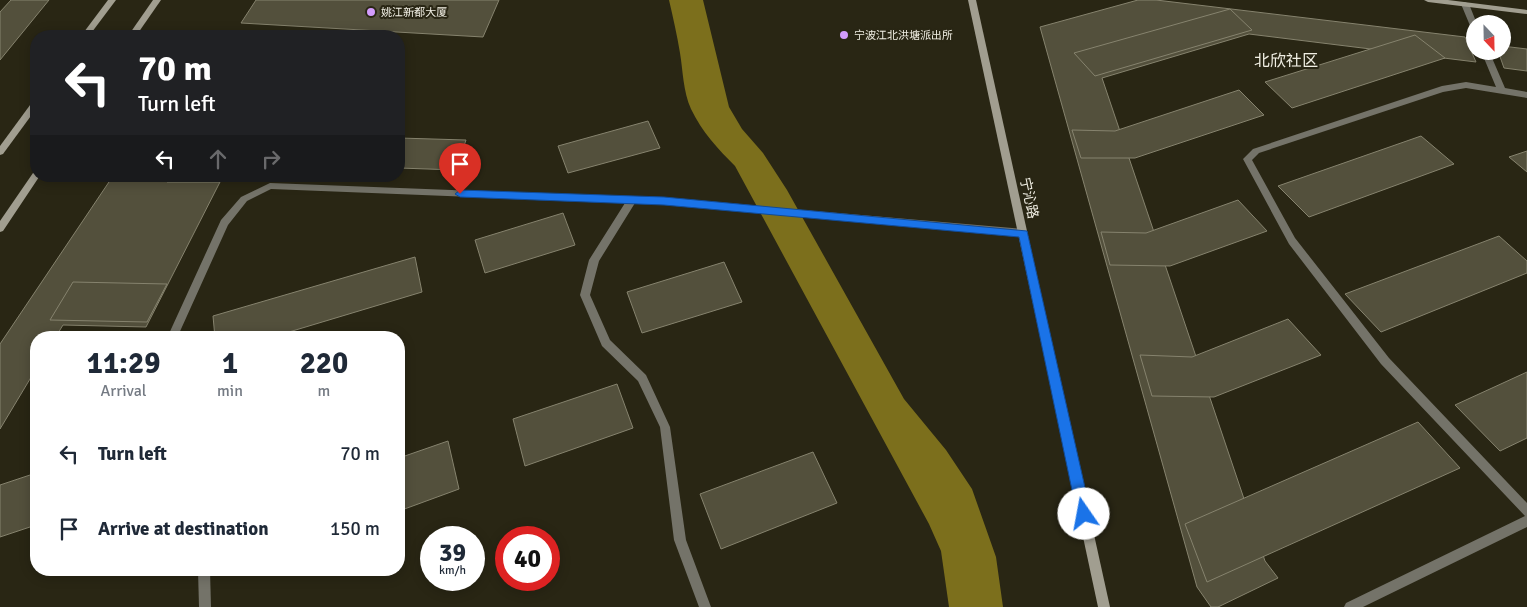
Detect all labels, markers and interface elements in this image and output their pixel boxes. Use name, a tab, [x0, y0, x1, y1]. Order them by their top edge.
marker: 姚江新都大厦	[365, 6, 377, 18]
place label: 姚江新都大厦	[381, 6, 447, 19]
north arrow	[1466, 15, 1511, 60]
map controls	[1466, 15, 1511, 60]
marker: 宁波江北洪塘派出所	[838, 29, 850, 41]
place label: 宁波江北洪塘派出所	[854, 29, 953, 42]
text: 70 m	[138, 47, 212, 90]
icon: left	[55, 50, 120, 115]
district label: 北欣社区	[1254, 51, 1318, 71]
text: Turn left	[138, 90, 216, 117]
pin	[439, 143, 481, 194]
icon: left	[151, 145, 179, 173]
icon: ahead	[204, 145, 232, 173]
icon: right	[257, 145, 285, 173]
icon: arrive	[446, 150, 474, 178]
street label: 宁沁路	[1016, 176, 1042, 220]
text: 11:29	[87, 345, 160, 382]
text: 1	[222, 345, 238, 382]
text: 220	[300, 345, 348, 382]
text: Arrival	[100, 381, 147, 401]
text: min	[217, 381, 243, 401]
text: m	[318, 381, 330, 401]
icon: left	[55, 440, 83, 468]
text: Turn left	[98, 442, 167, 466]
text: 70 m	[340, 442, 380, 466]
position arrow	[1057, 487, 1109, 539]
icon: arrive	[55, 515, 83, 543]
text: Arrive at destination	[98, 517, 269, 541]
text: 150 m	[330, 517, 380, 541]
speed limit sign: 40	[495, 526, 560, 591]
text: 39	[439, 537, 466, 568]
text: km/h	[439, 563, 466, 578]

